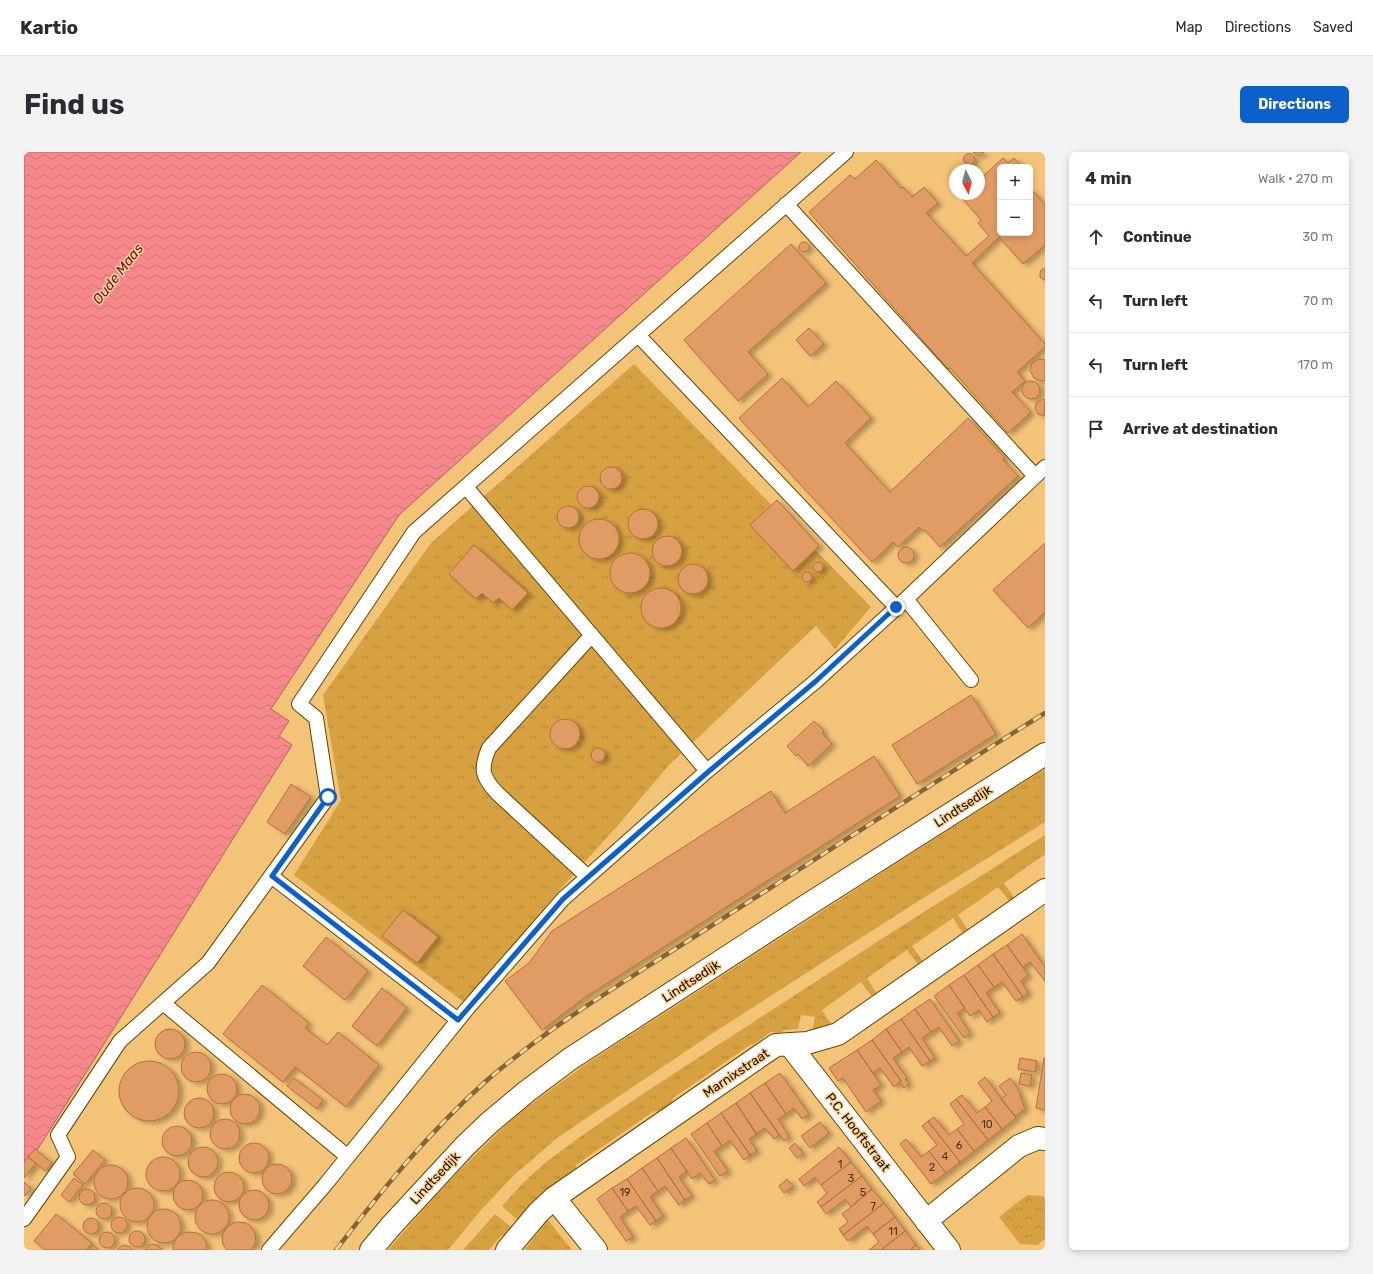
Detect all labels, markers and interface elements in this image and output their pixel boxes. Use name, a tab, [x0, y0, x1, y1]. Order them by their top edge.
text: Kartio	[20, 16, 78, 39]
text: Map	[1176, 19, 1203, 36]
text: Directions	[1225, 19, 1291, 36]
text: Saved	[1313, 19, 1353, 36]
button: Directions	[1240, 86, 1349, 123]
text: Find us	[24, 88, 124, 121]
north arrow	[949, 164, 985, 200]
map controls	[997, 164, 1033, 236]
button: +	[997, 164, 1033, 200]
text: 4 min	[1085, 168, 1132, 188]
text: Walk · 270 m	[1258, 171, 1333, 186]
button: −	[997, 200, 1033, 236]
icon: ahead	[1085, 226, 1107, 248]
text: Continue	[1123, 228, 1192, 246]
text: 30 m	[1302, 229, 1333, 244]
water label: Oude Maas	[89, 240, 147, 308]
icon: left	[1085, 290, 1107, 312]
text: Turn left	[1123, 292, 1188, 310]
text: 70 m	[1303, 293, 1333, 308]
icon: left	[1085, 354, 1107, 376]
text: Turn left	[1123, 356, 1188, 374]
text: 170 m	[1298, 357, 1333, 372]
icon: arrive	[1085, 418, 1107, 440]
text: Arrive at destination	[1123, 420, 1278, 438]
route end	[887, 598, 905, 616]
street label: Lindtsedijk	[931, 782, 995, 830]
route start	[319, 788, 337, 806]
street label: Lindtsedijk	[659, 957, 723, 1005]
street label: Marnixstraat	[700, 1045, 772, 1101]
street label: P.C. Hooftstraat	[823, 1090, 893, 1174]
house number: 10	[981, 1118, 993, 1131]
house number: 6	[956, 1139, 963, 1152]
street label: Lindtsedijk	[407, 1149, 463, 1207]
house number: 4	[942, 1150, 949, 1163]
house number: 1	[838, 1158, 842, 1171]
house number: 2	[929, 1161, 935, 1174]
house number: 3	[848, 1172, 855, 1185]
house number: 19	[619, 1186, 631, 1199]
house number: 5	[860, 1186, 867, 1199]
house number: 7	[870, 1200, 876, 1213]
house number: 11	[888, 1225, 898, 1238]

